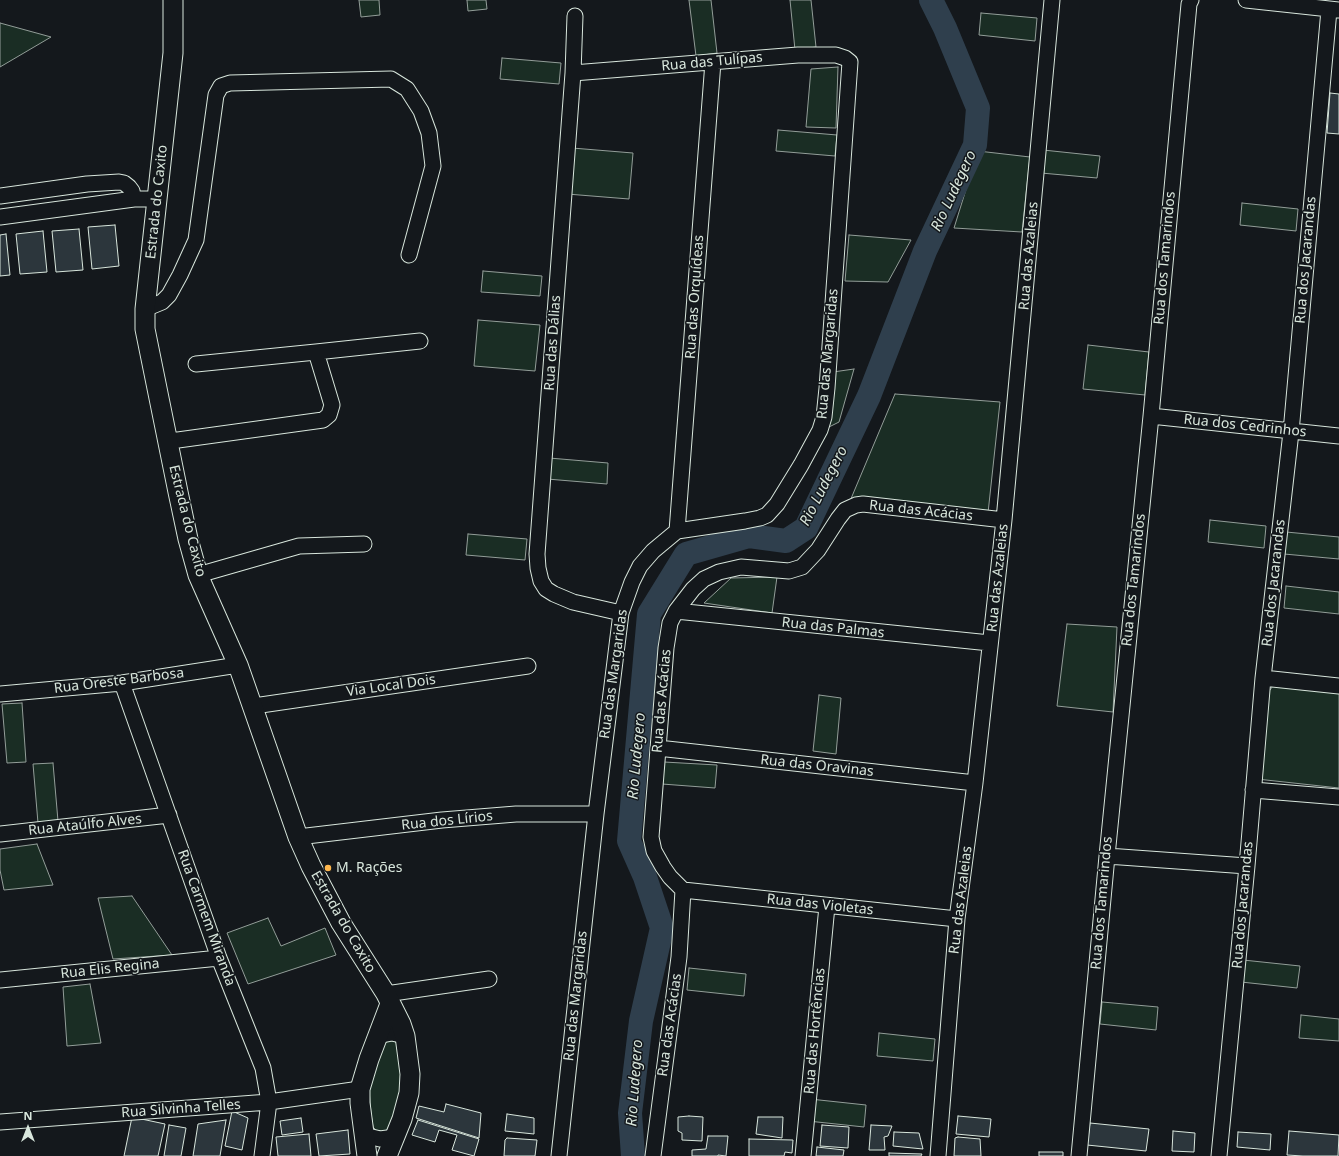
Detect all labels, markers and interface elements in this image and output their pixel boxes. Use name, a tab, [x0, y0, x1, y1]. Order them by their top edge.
street label: Rua das Tulípas	[661, 49, 763, 75]
street label: Estrada do Caxito	[143, 144, 171, 260]
water label: Rio Ludegero	[927, 148, 981, 234]
street label: Rua dos Tamarindos	[1151, 191, 1179, 325]
street label: Rua dos Jacarandas	[1292, 196, 1320, 324]
street label: Rua das Azaleias	[1016, 201, 1042, 311]
street label: Rua das Orquídeas	[682, 235, 708, 359]
street label: Rua das Margaridas	[814, 288, 842, 420]
street label: Rua das Dálias	[541, 295, 565, 391]
street label: Rua dos Cedrinhos	[1183, 411, 1307, 441]
water label: Rio Ludegero	[796, 443, 852, 529]
street label: Estrada do Caxito	[165, 463, 209, 579]
street label: Rua das Acácias	[868, 497, 974, 525]
street label: Rua dos Tamarindos	[1119, 513, 1149, 647]
street label: Rua dos Jacarandas	[1259, 519, 1289, 647]
street label: Rua das Azaleias	[984, 523, 1012, 633]
street label: Rua das Margaridas	[597, 608, 631, 740]
street label: Rua das Palmas	[781, 614, 885, 642]
street label: Rua das Acácias	[649, 648, 675, 754]
street label: Rua Oreste Barbosa	[53, 665, 185, 697]
street label: Via Local Dois	[345, 671, 437, 701]
water label: Rio Ludegero	[624, 712, 650, 800]
street label: Rua das Oravinas	[759, 752, 875, 780]
street label: Rua dos Lírios	[400, 808, 494, 834]
street label: Rua Ataúlfo Alves	[27, 811, 143, 839]
street label: Rua dos Tamarindos	[1088, 836, 1116, 970]
street label: Rua dos Jacarandas	[1229, 841, 1257, 969]
street label: Rua das Azaleias	[946, 845, 976, 955]
street label: Rua Carmem Miranda	[174, 848, 238, 988]
place label: M. Rações	[336, 860, 402, 876]
marker: M. Rações	[323, 863, 333, 873]
street label: Estrada do Caxito	[307, 868, 379, 976]
street label: Rua das Violetas	[766, 891, 874, 919]
street label: Rua das Margaridas	[561, 930, 591, 1062]
street label: Rua Elis Regina	[60, 955, 160, 983]
street label: Rua das Hortências	[801, 967, 829, 1095]
street label: Rua das Acácias	[654, 972, 686, 1078]
water label: Rio Ludegero	[623, 1039, 647, 1127]
street label: Rua Silvinha Telles	[121, 1096, 241, 1122]
north arrow	[8, 1108, 48, 1148]
text: N	[24, 1108, 32, 1123]

